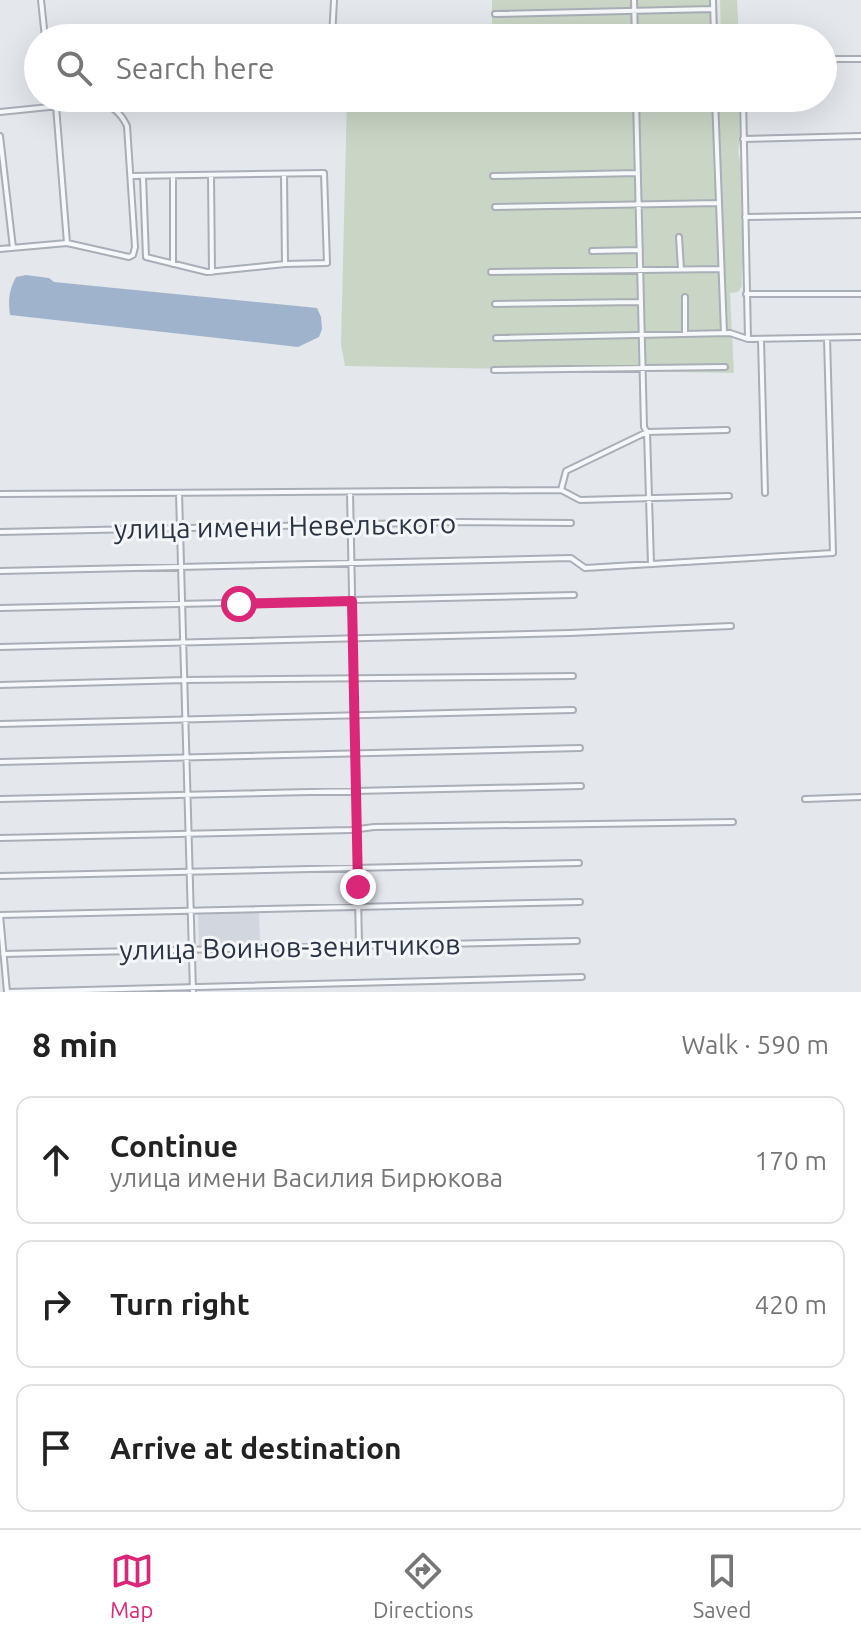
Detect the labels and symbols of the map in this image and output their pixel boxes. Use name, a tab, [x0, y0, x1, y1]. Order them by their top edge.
street label: улица имени Невельского	[114, 507, 456, 544]
route start	[221, 586, 257, 622]
route end	[340, 869, 376, 905]
street label: улица Воинов-зенитчиков	[119, 928, 461, 965]

